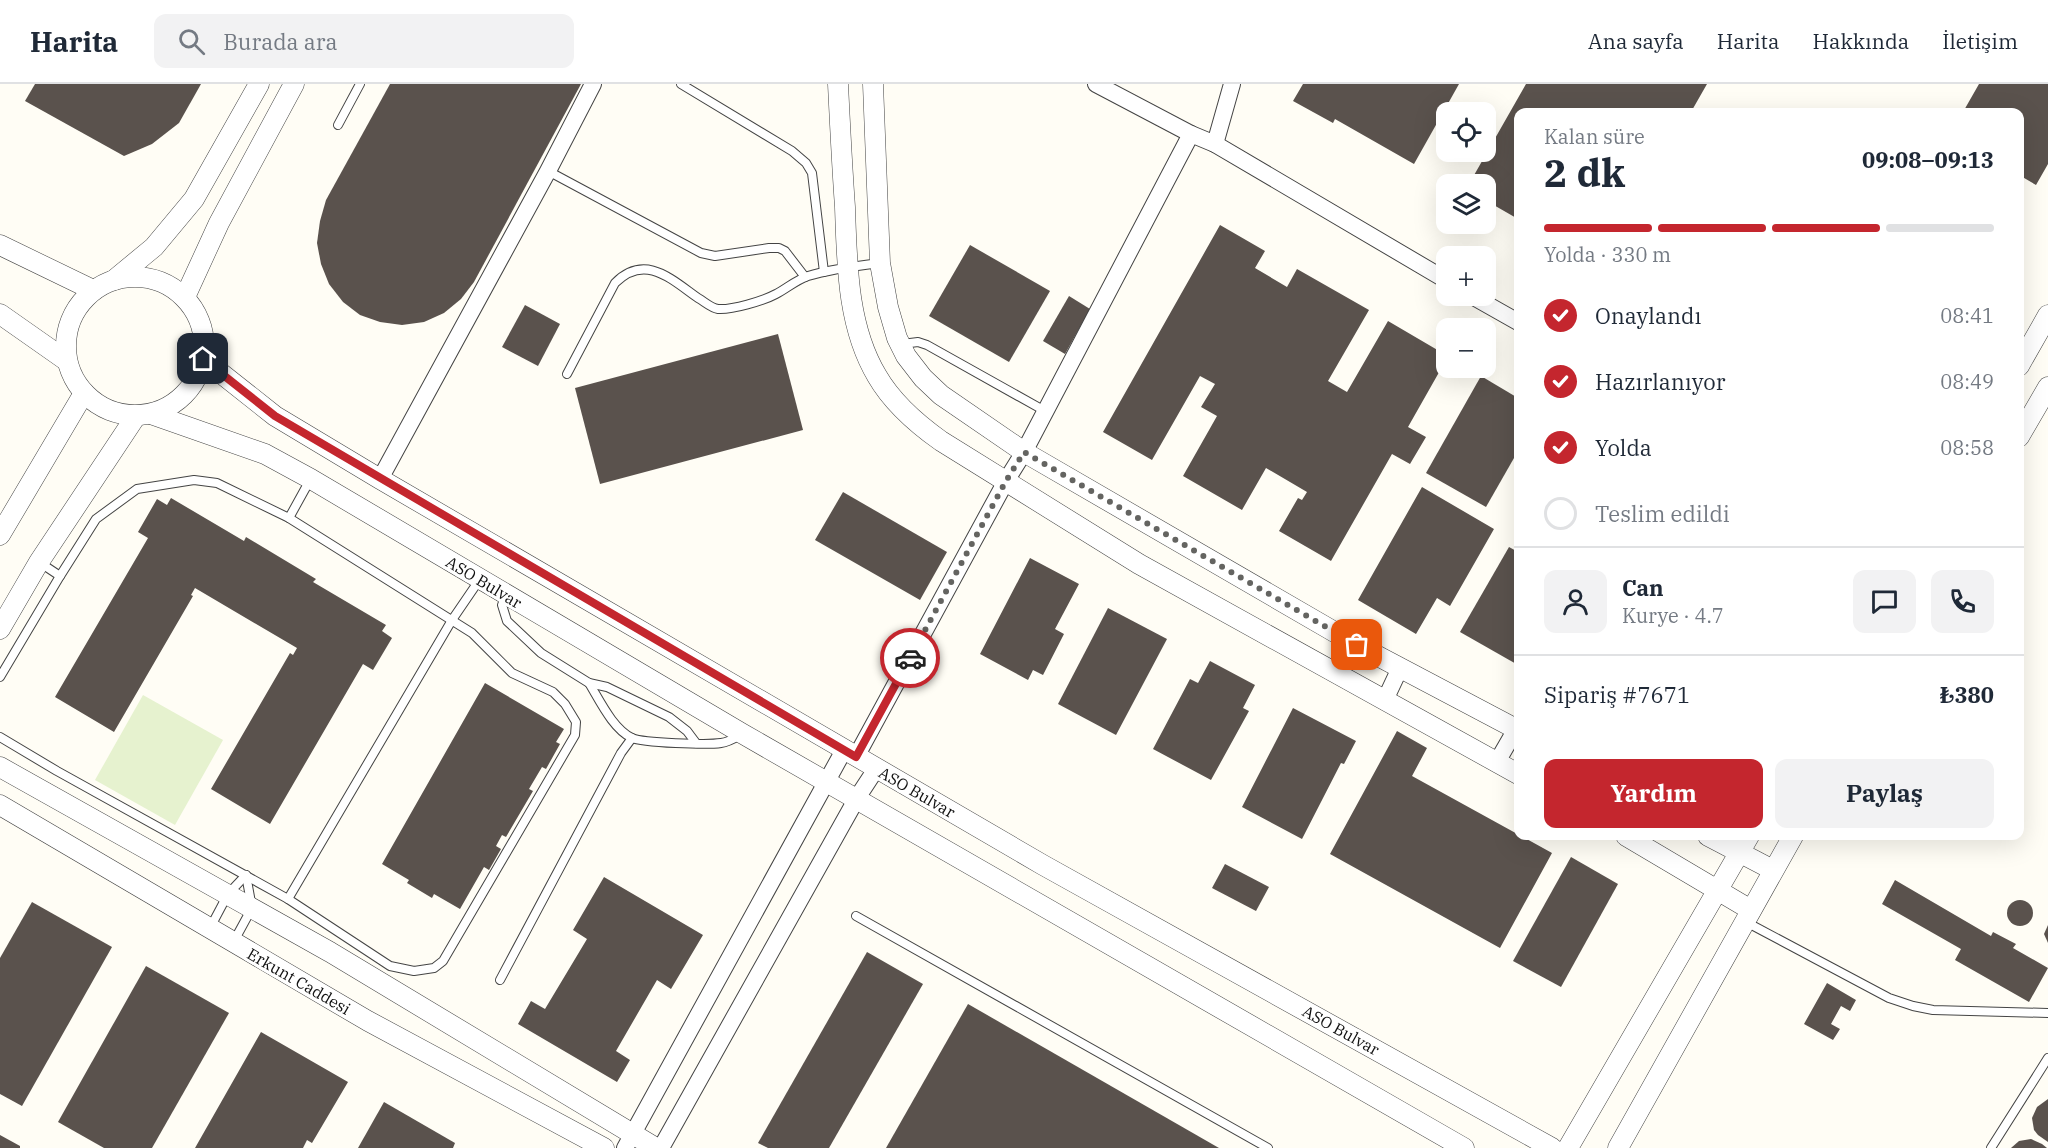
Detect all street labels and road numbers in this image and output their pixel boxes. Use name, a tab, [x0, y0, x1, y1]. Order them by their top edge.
street label: ASO Bulvar	[442, 552, 526, 612]
street label: ASO Bulvar	[875, 762, 959, 822]
street label: Erkunt Caddesi	[244, 943, 354, 1019]
street label: ASO Bulvar	[1299, 1001, 1383, 1059]

